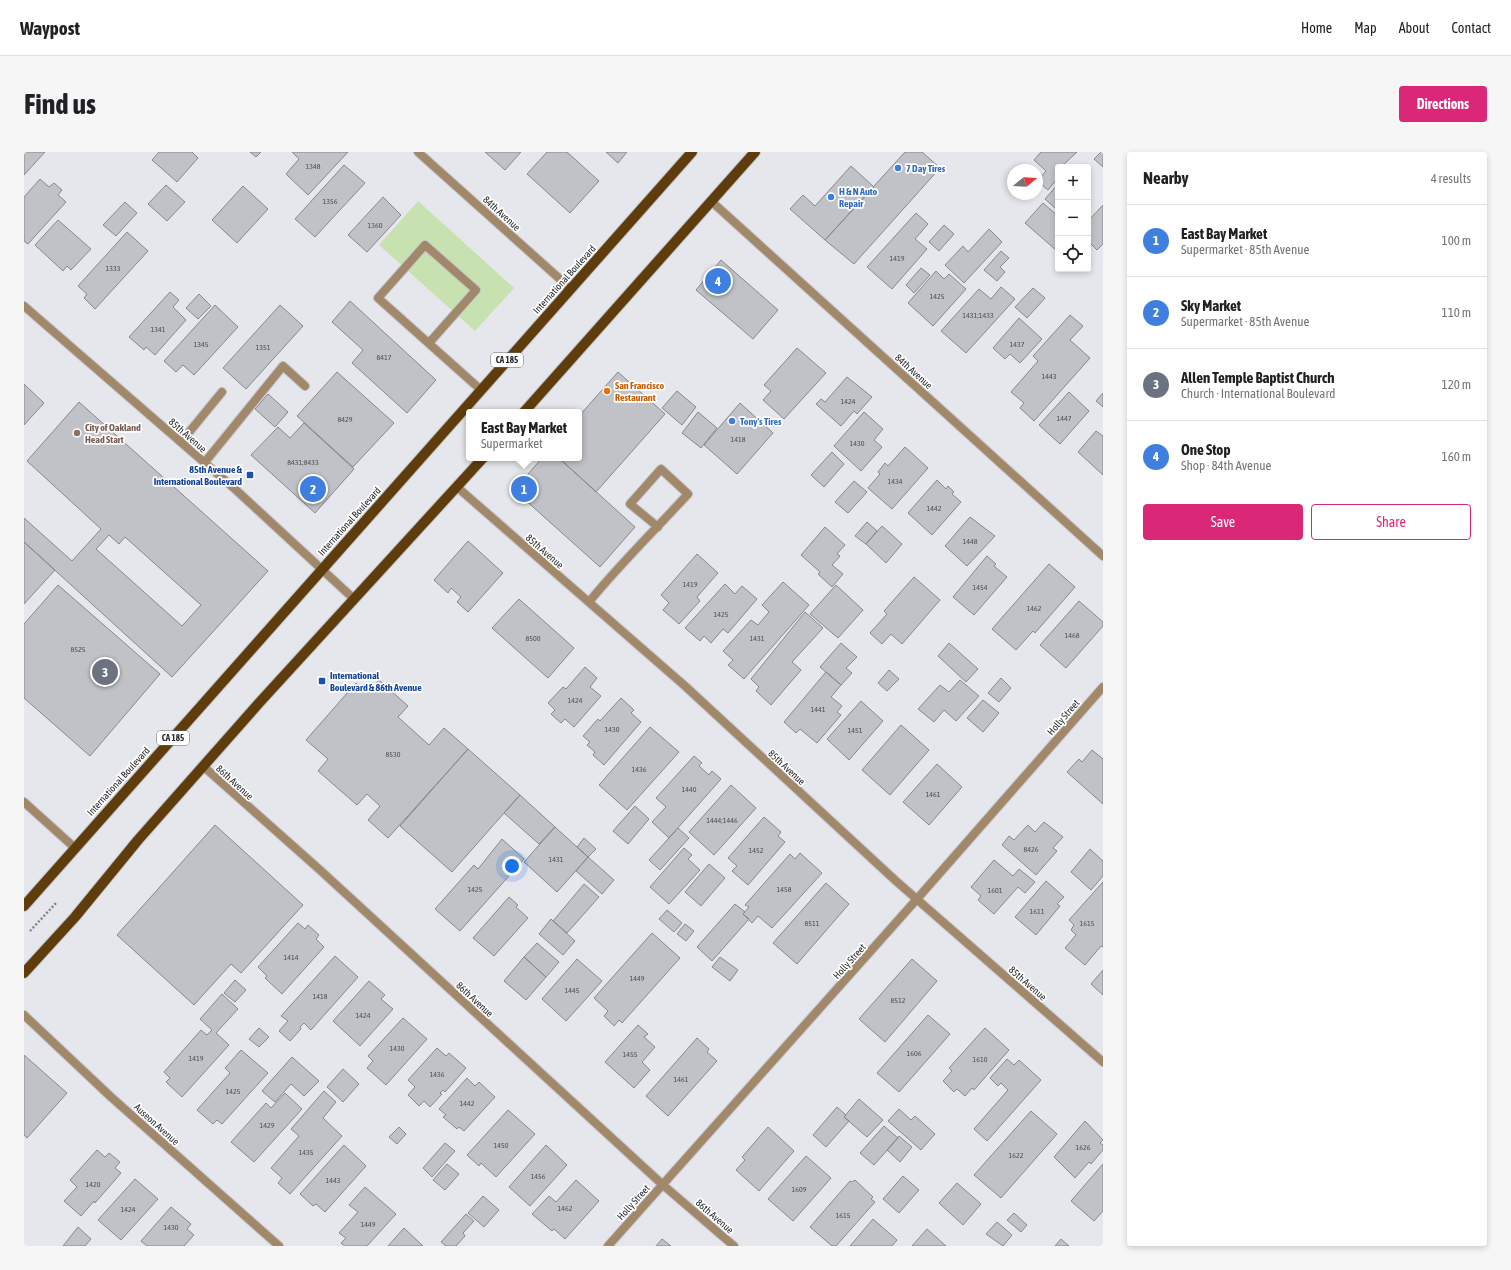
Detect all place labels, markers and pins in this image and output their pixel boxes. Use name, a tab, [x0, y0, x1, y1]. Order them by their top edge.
marker: 7 Day Tires	[893, 163, 903, 173]
place label: 7 Day Tires	[906, 163, 946, 174]
place label: H & N Auto Repair	[839, 186, 878, 209]
marker: H & N Auto Repair	[826, 192, 836, 202]
pin: 4	[705, 266, 731, 296]
place label: San Francisco Restaurant	[615, 380, 664, 403]
marker: San Francisco Restaurant	[602, 386, 612, 396]
marker: Tony's Tires	[727, 416, 737, 426]
place label: Tony's Tires	[740, 416, 782, 427]
place label: City of Oakland Head Start	[85, 422, 141, 445]
marker: City of Oakland Head Start	[72, 428, 82, 438]
place label: 85th Avenue & International Boulevard	[154, 464, 243, 487]
marker: 85th Avenue & International Boulevard	[245, 470, 255, 480]
pin: 2	[300, 474, 326, 504]
pin: 1	[511, 474, 537, 504]
pin: 3	[92, 657, 118, 687]
place label: International Boulevard & 86th Avenue	[330, 670, 422, 693]
marker: International Boulevard & 86th Avenue	[317, 676, 327, 686]

